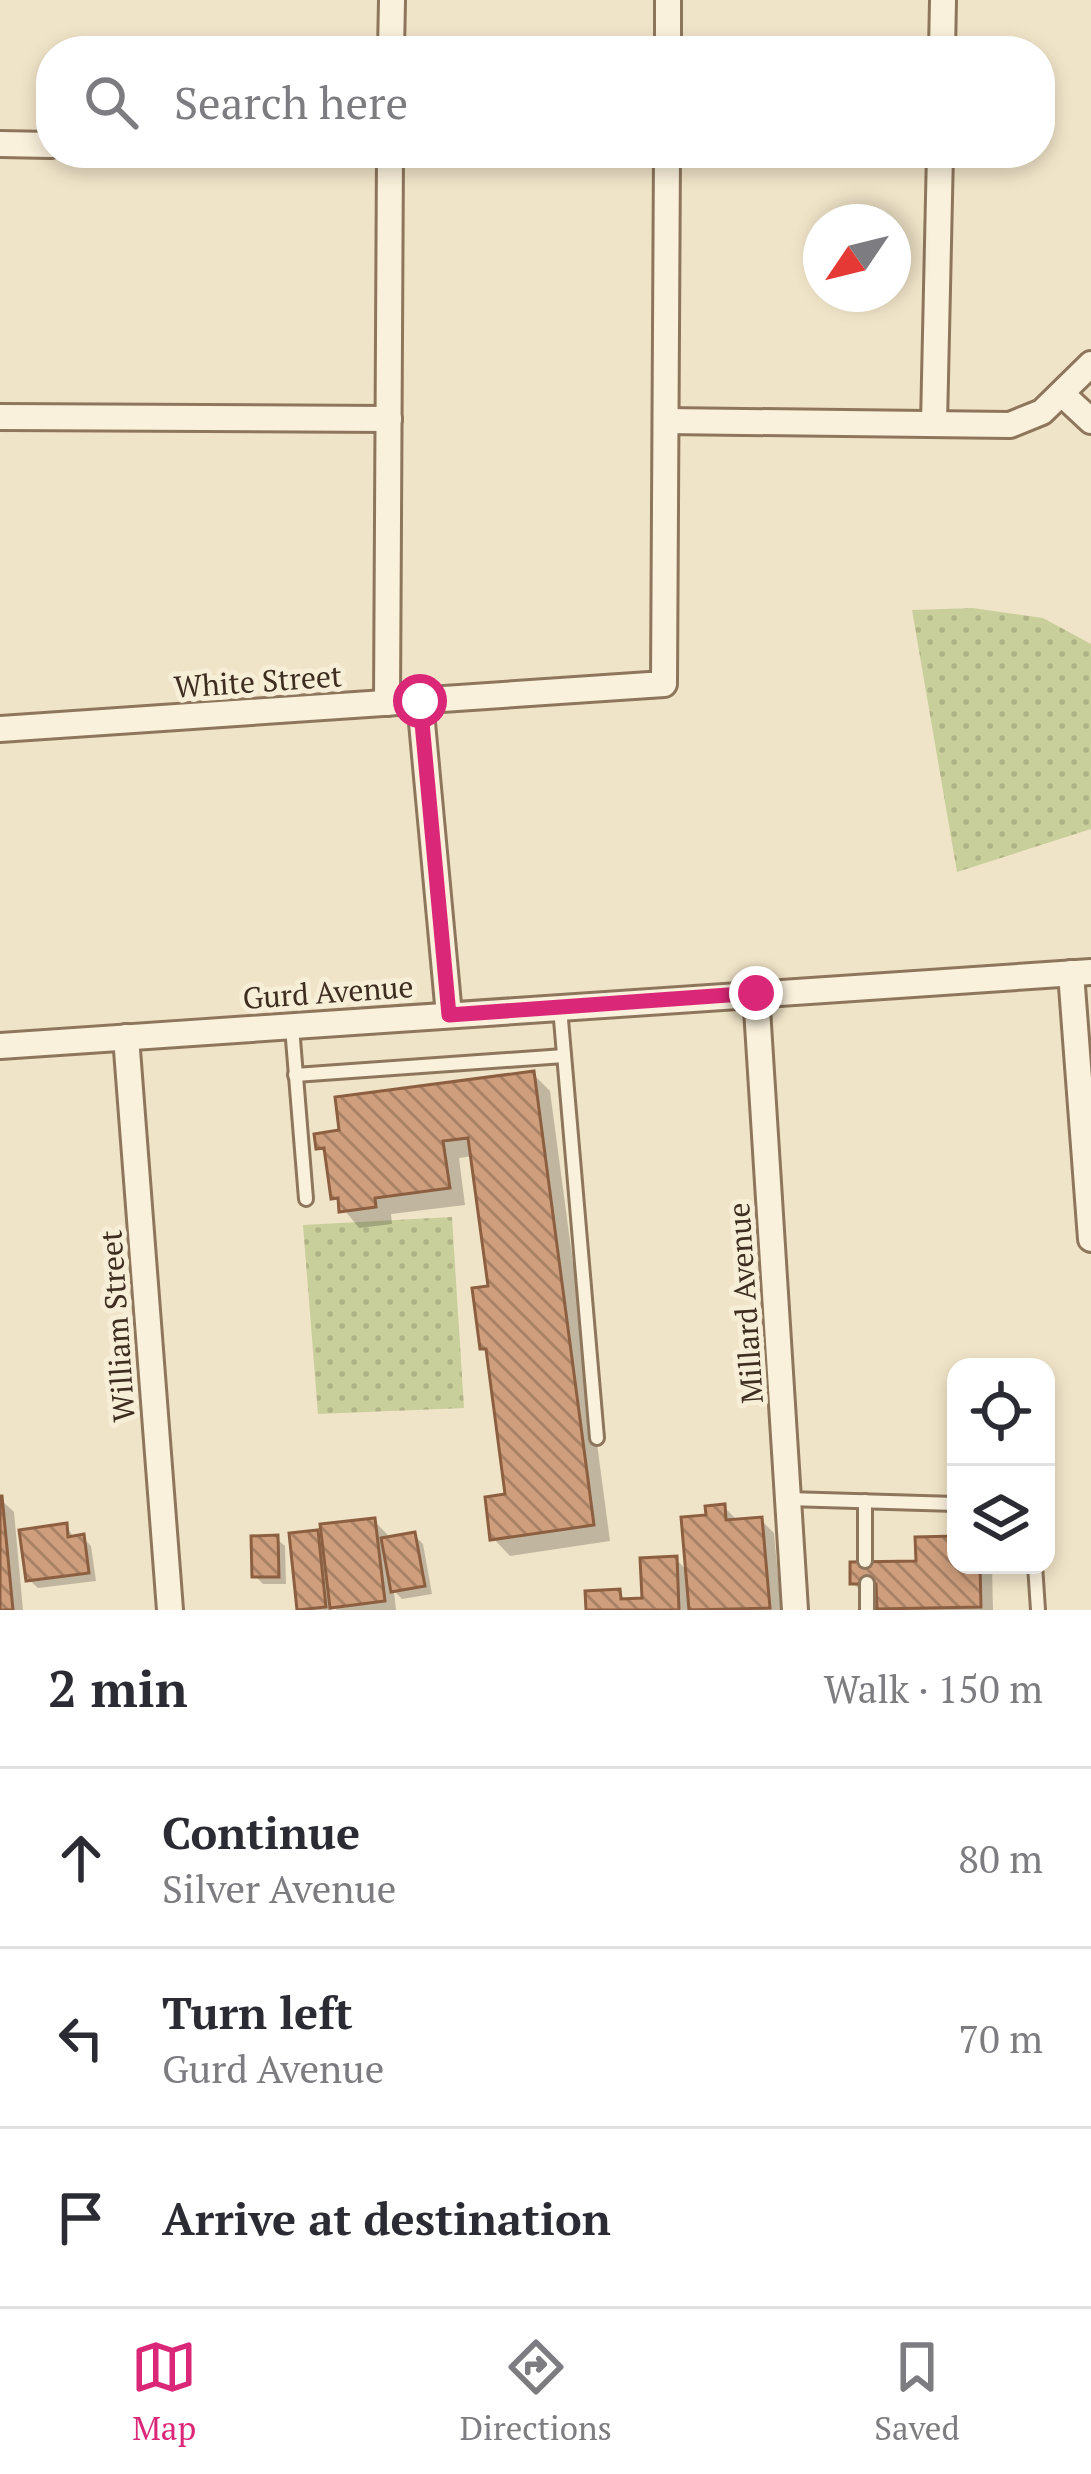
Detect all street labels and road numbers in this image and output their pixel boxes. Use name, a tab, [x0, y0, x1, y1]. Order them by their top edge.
street label: White Street	[173, 655, 343, 707]
street label: Gurd Avenue	[241, 966, 415, 1018]
street label: Millard Avenue	[718, 1201, 772, 1405]
street label: William Street	[90, 1229, 144, 1423]

